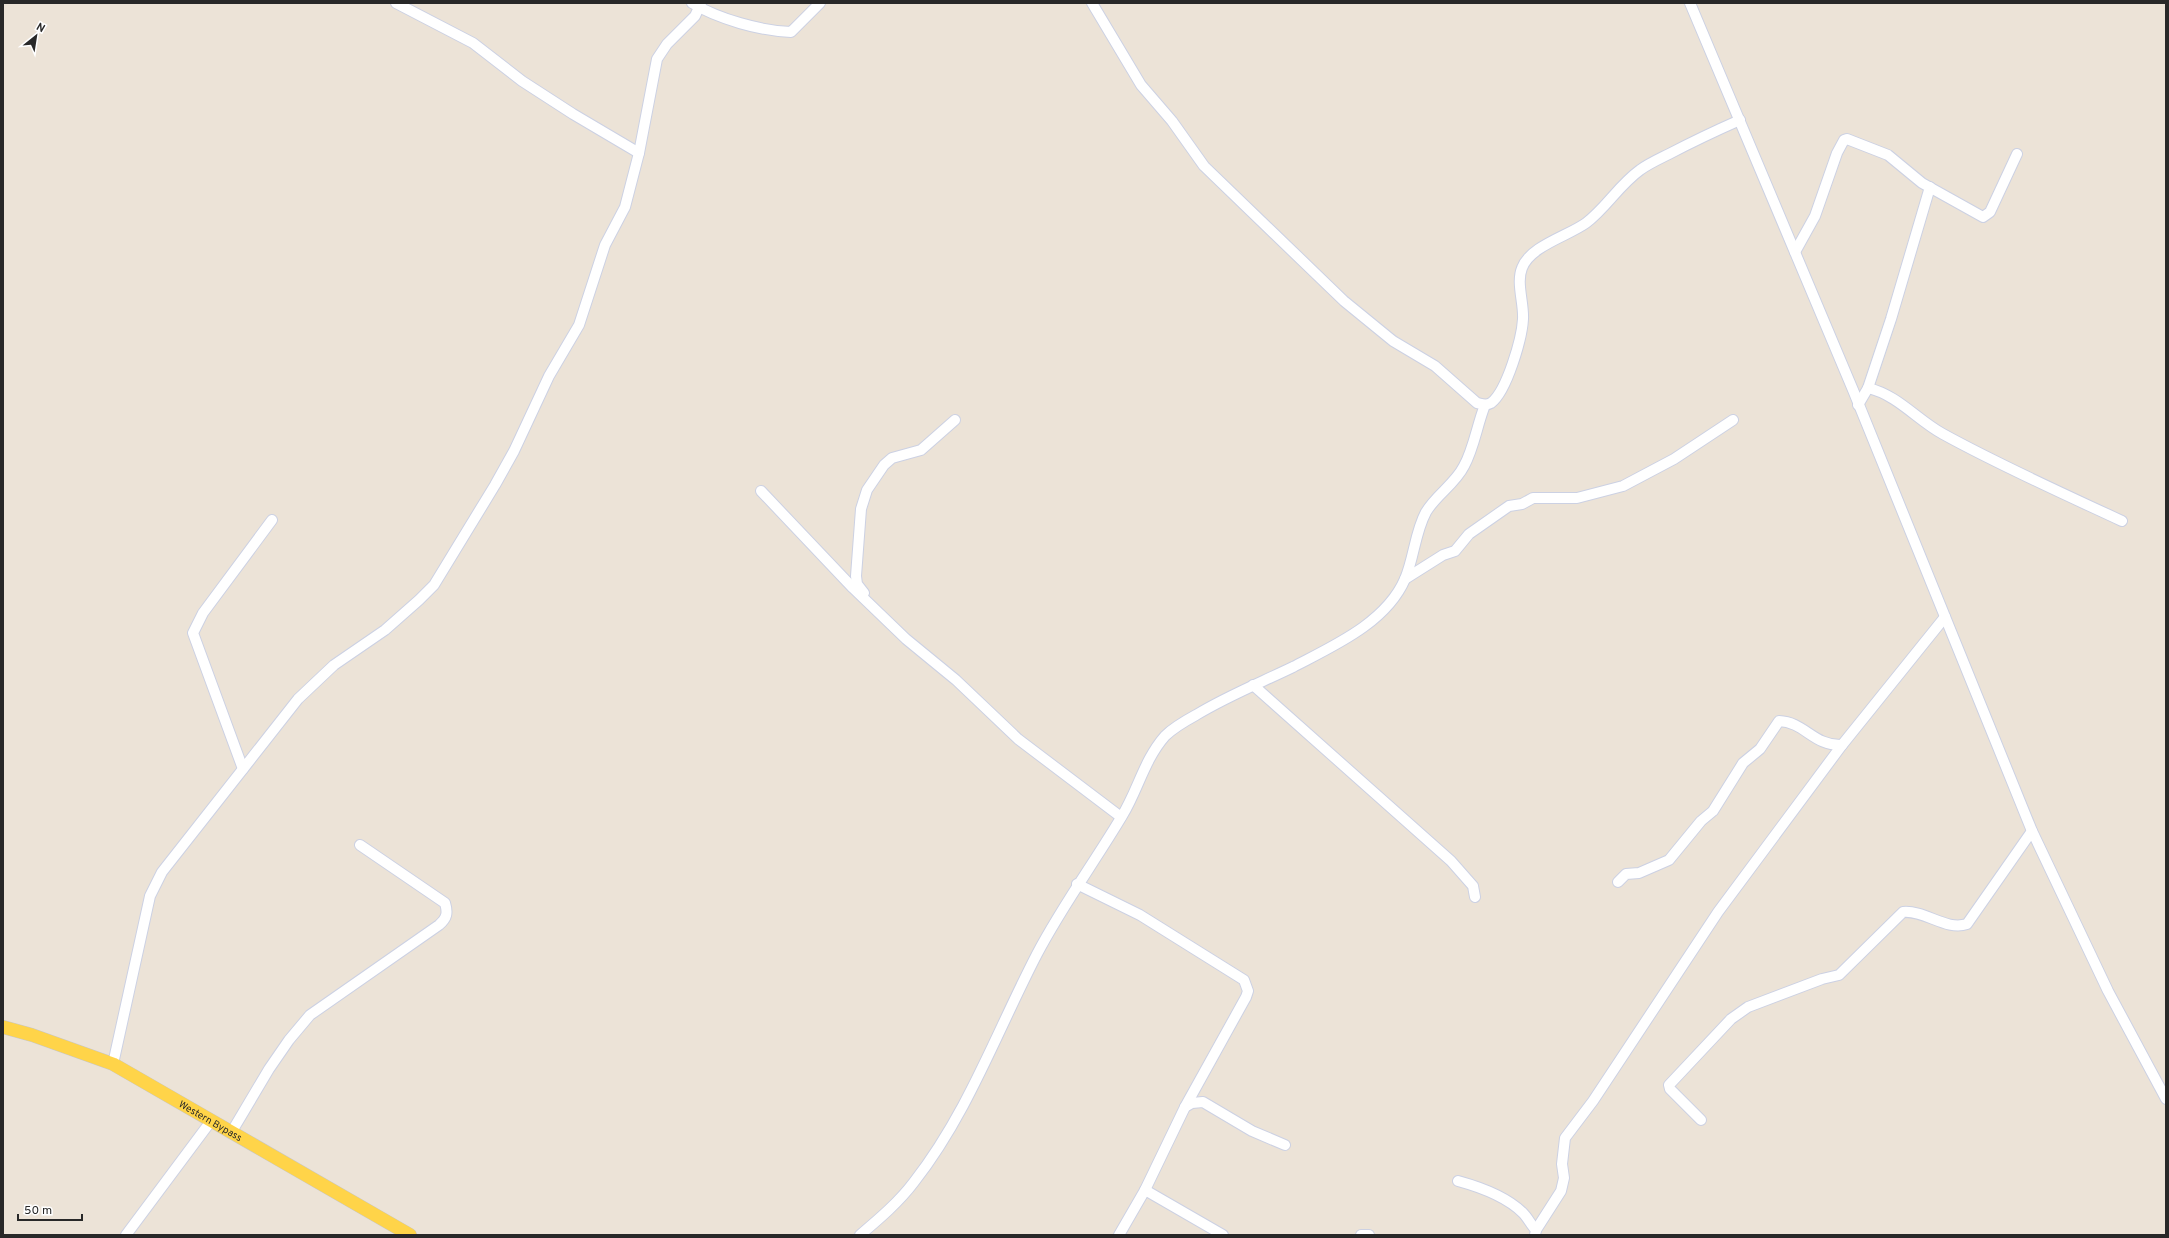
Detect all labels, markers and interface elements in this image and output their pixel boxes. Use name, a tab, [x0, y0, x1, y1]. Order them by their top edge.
north arrow	[16, 16, 56, 56]
text: N	[34, 20, 47, 36]
street label: Western Bypass	[176, 1098, 244, 1145]
scale bar	[18, 1196, 82, 1222]
text: 50 m	[24, 1203, 52, 1219]

